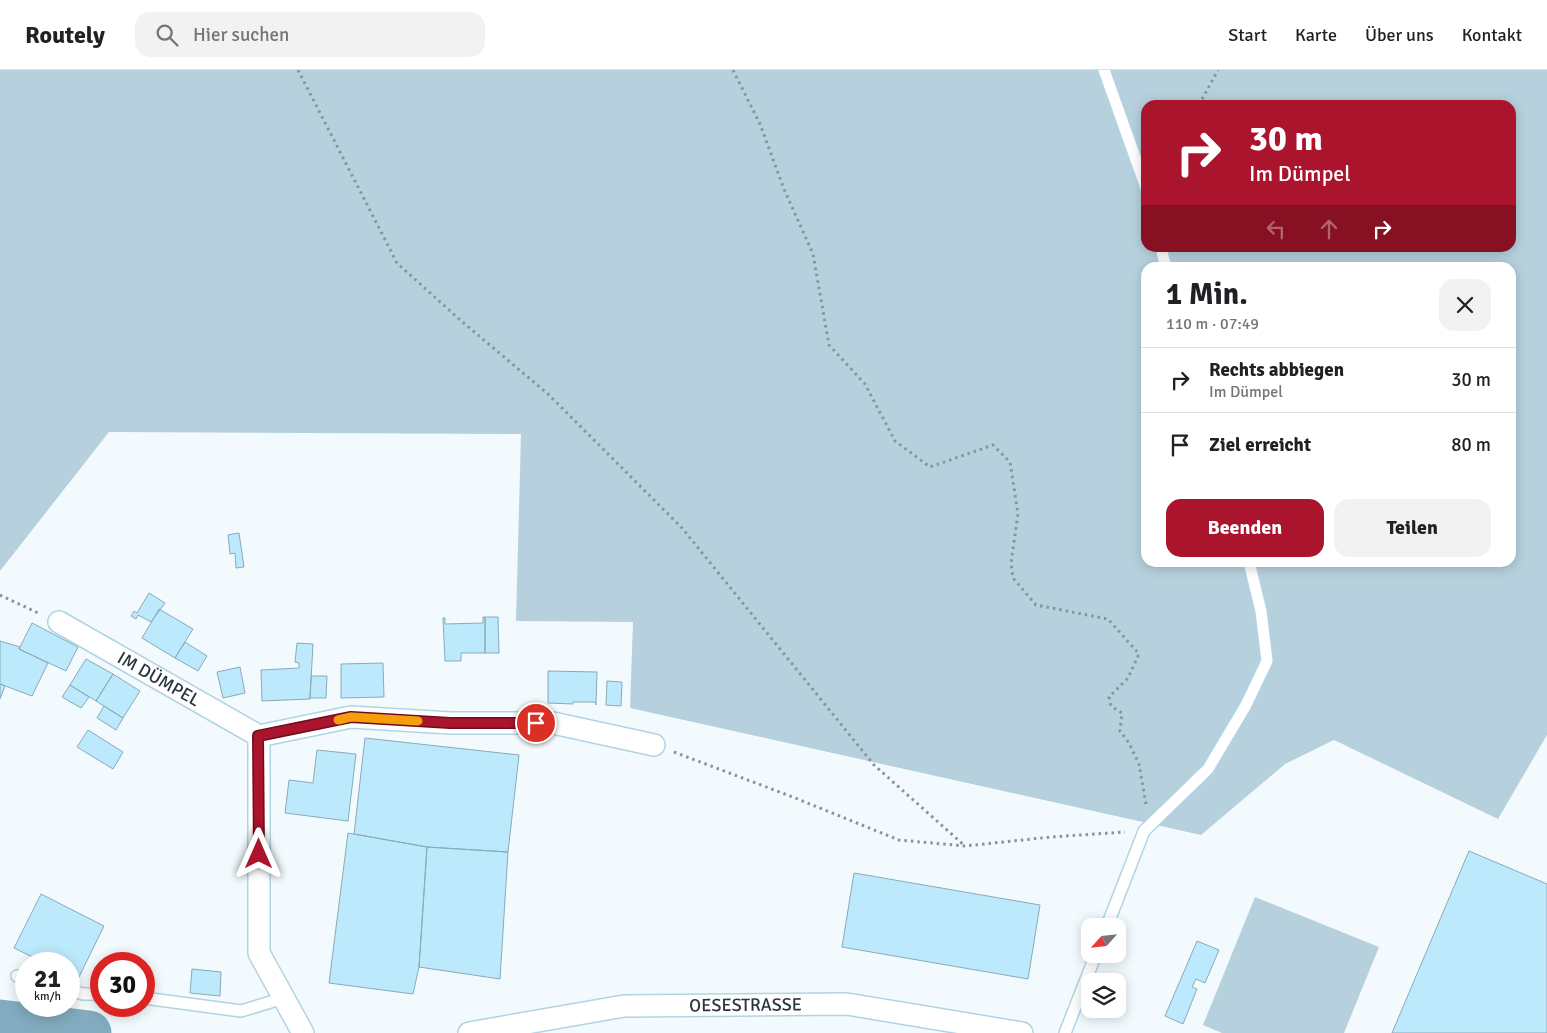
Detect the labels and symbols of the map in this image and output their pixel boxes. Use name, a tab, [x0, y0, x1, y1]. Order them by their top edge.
street label: IM DÜMPEL	[114, 647, 204, 711]
pin	[515, 702, 557, 744]
position arrow	[232, 827, 284, 879]
north arrow	[1081, 918, 1126, 962]
speed limit sign: 30	[90, 952, 155, 1017]
street label: OESESTRASSE	[689, 993, 802, 1016]

